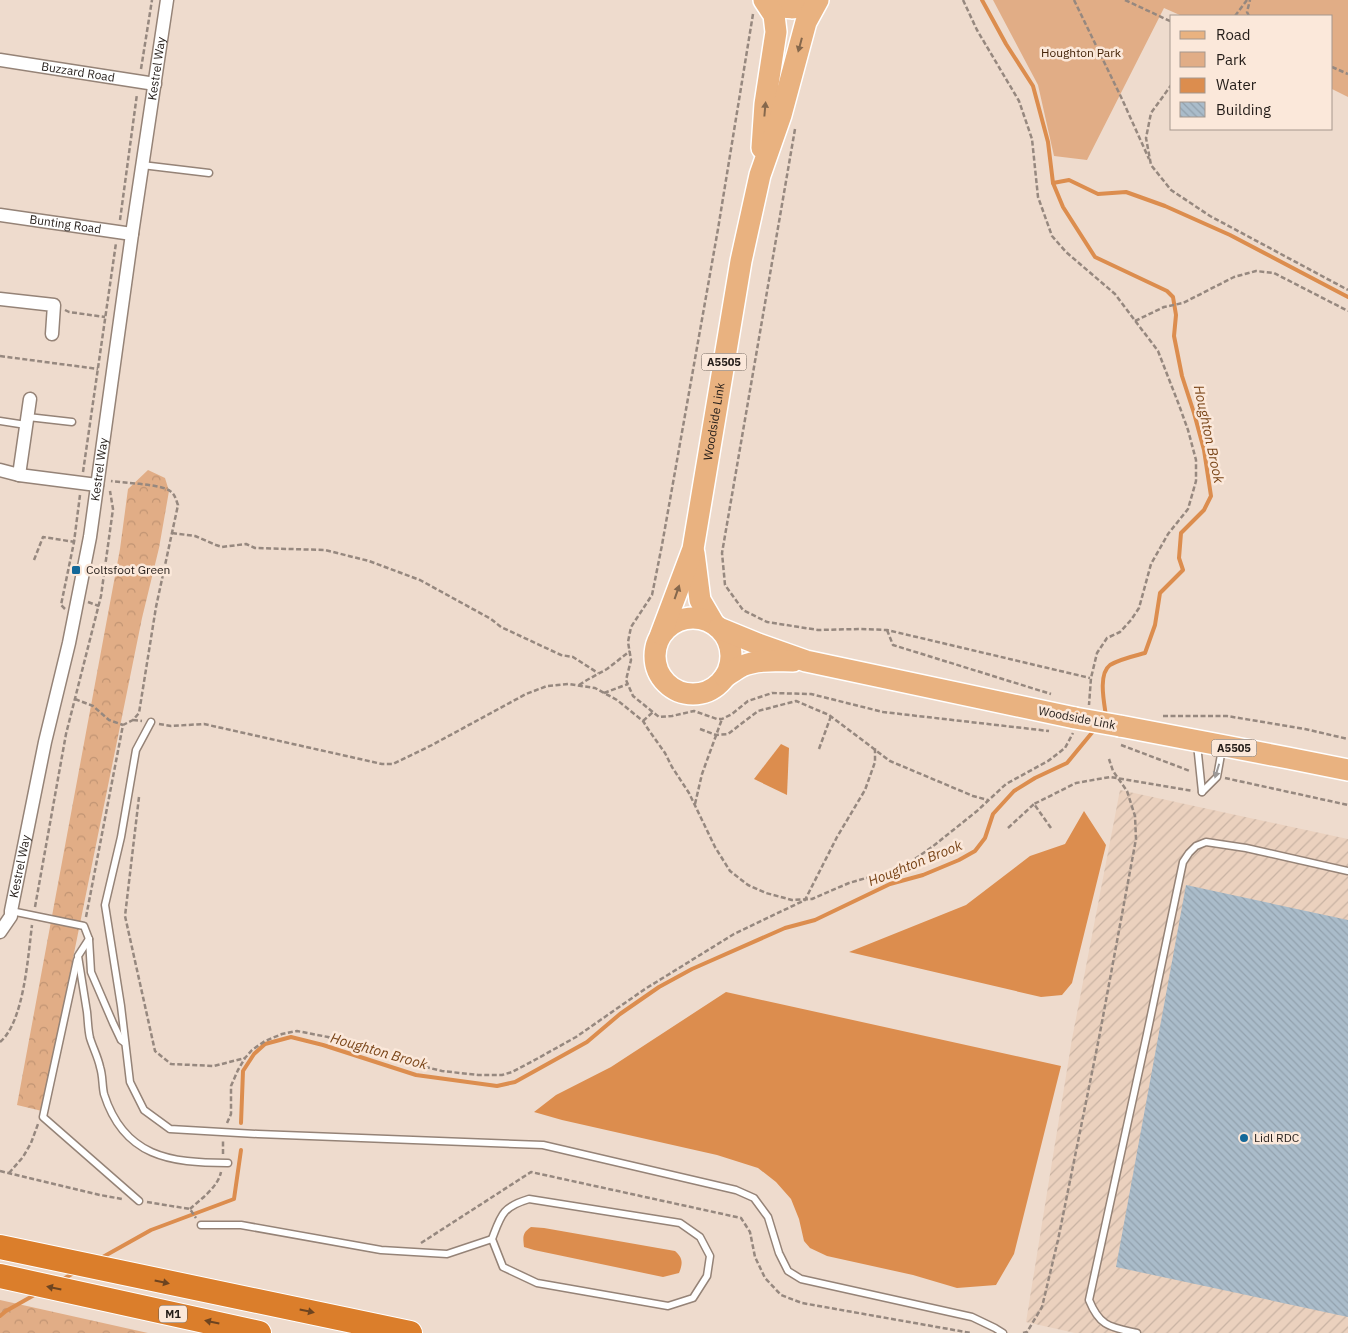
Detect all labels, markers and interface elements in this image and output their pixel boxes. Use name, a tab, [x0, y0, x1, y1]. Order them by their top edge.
legend	[1170, 15, 1333, 130]
text: Road	[1216, 25, 1251, 44]
street label: Kestrel Way	[144, 36, 168, 101]
one-way arrow	[796, 37, 804, 53]
park label: Houghton Park	[1041, 45, 1122, 60]
text: Park	[1216, 50, 1246, 69]
street label: Buzzard Road	[40, 59, 116, 85]
text: Water	[1216, 75, 1257, 94]
text: Building	[1216, 100, 1271, 119]
one-way arrow	[761, 101, 769, 117]
street label: Bunting Road	[29, 211, 102, 236]
road number: A5505	[702, 354, 746, 371]
street label: Woodside Link	[700, 381, 728, 461]
water label: Houghton Brook	[1190, 383, 1228, 485]
street label: Kestrel Way	[87, 437, 111, 502]
place label: Coltsfoot Green	[86, 562, 170, 577]
marker: Coltsfoot Green	[70, 564, 82, 576]
one-way arrow	[674, 584, 681, 599]
street label: Woodside Link	[1037, 703, 1118, 732]
road number: A5505	[1212, 740, 1256, 756]
one-way arrow	[1212, 764, 1220, 779]
street label: Kestrel Way	[6, 833, 33, 899]
water label: Houghton Brook	[865, 836, 965, 890]
water label: Houghton Brook	[328, 1029, 430, 1074]
place label: Lidl RDC	[1254, 1130, 1300, 1145]
marker: Lidl RDC	[1238, 1132, 1250, 1144]
one-way arrow	[155, 1278, 170, 1286]
one-way arrow	[47, 1284, 62, 1292]
road number: M1	[159, 1306, 187, 1322]
one-way arrow	[299, 1307, 314, 1315]
one-way arrow	[204, 1318, 219, 1326]

